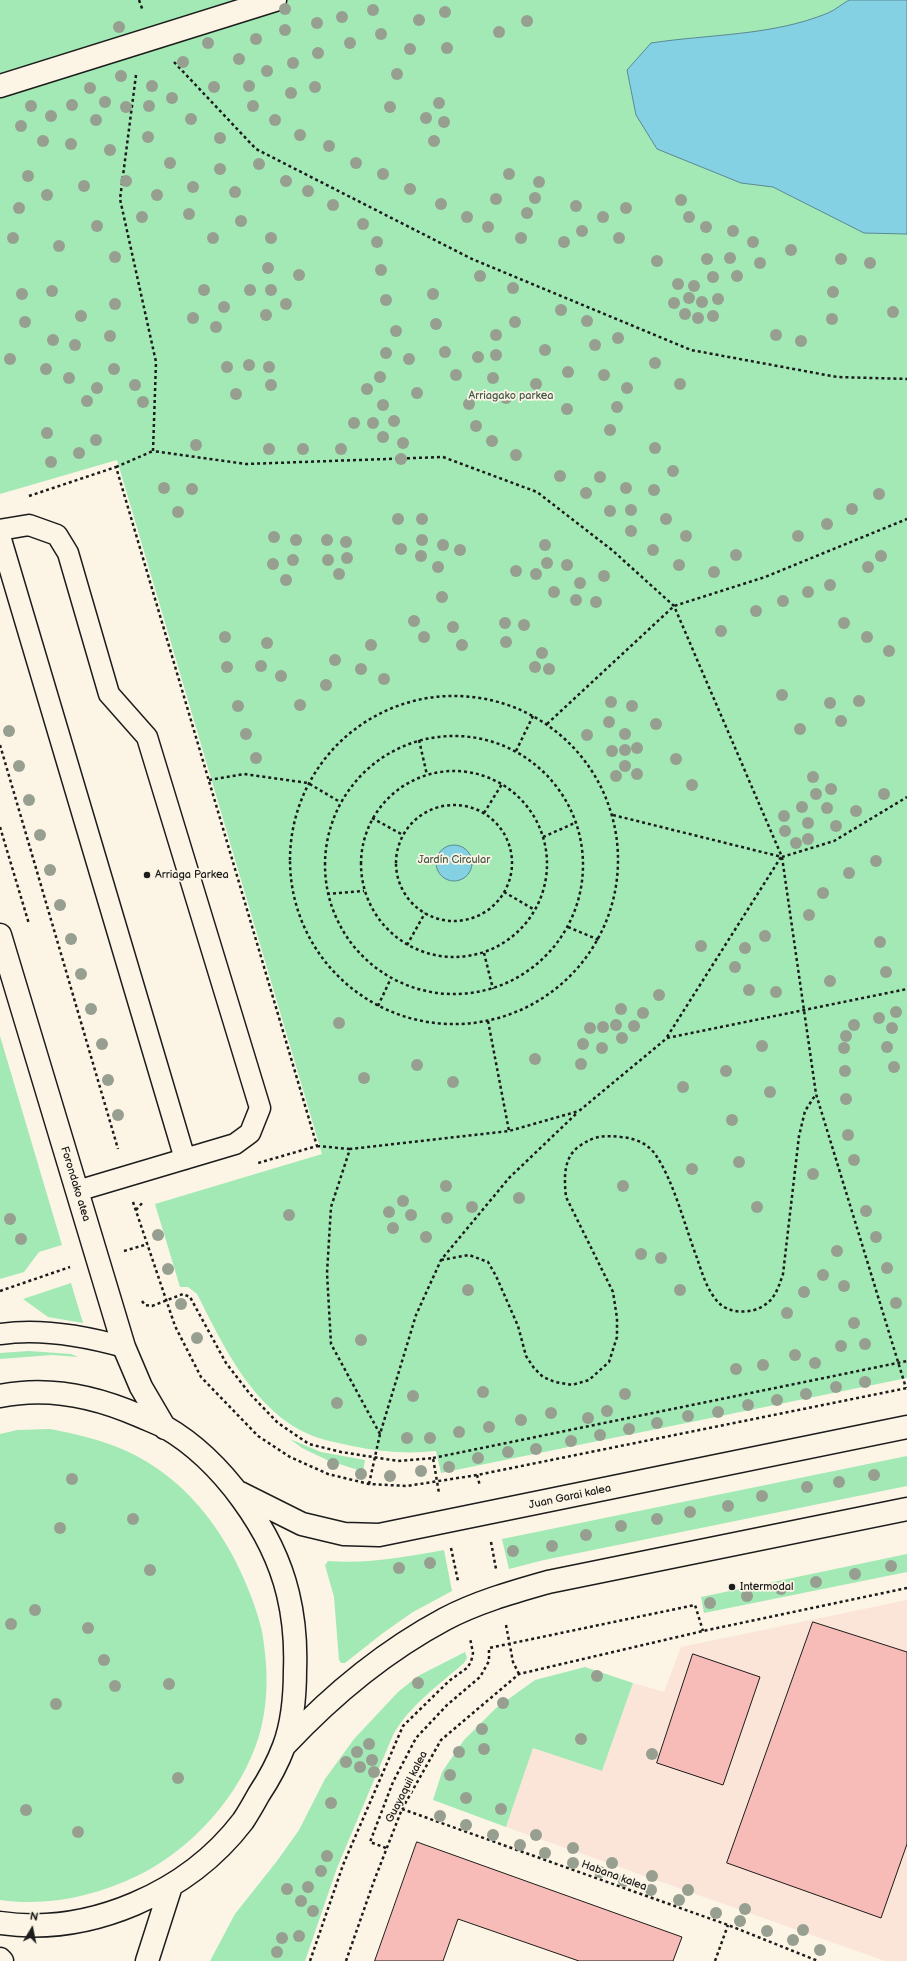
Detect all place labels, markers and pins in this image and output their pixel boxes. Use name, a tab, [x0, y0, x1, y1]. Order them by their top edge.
place label: Arriaga Parkea	[155, 868, 229, 882]
marker: Arriaga Parkea	[142, 870, 152, 880]
place label: Intermodal	[740, 1580, 793, 1594]
marker: Intermodal	[727, 1582, 737, 1592]

